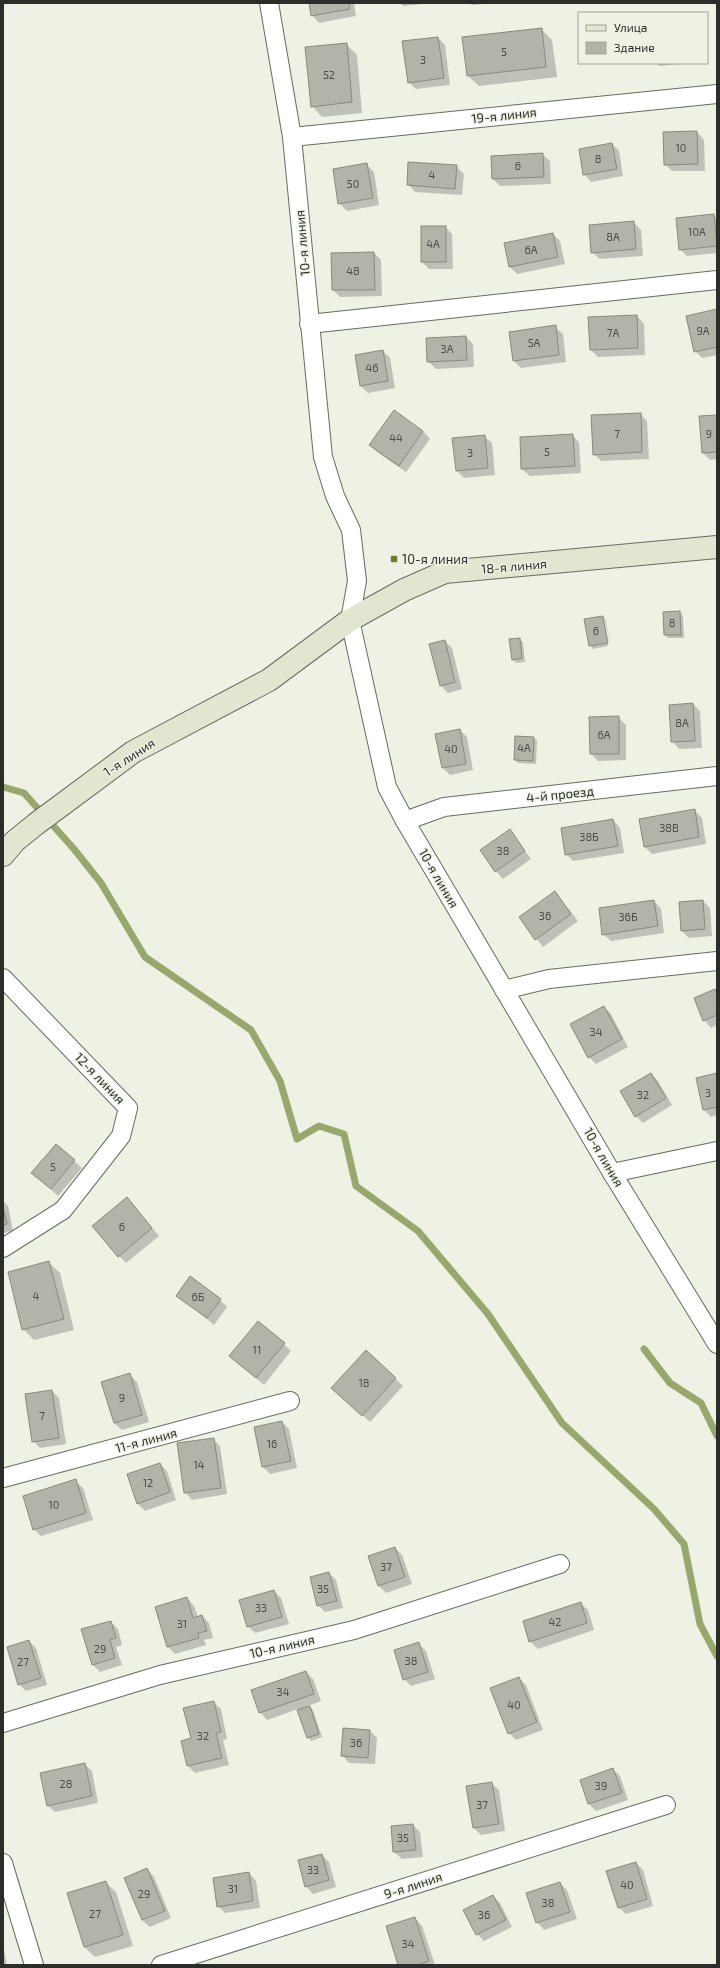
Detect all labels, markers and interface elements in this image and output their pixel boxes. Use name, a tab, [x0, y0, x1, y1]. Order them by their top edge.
legend	[578, 12, 708, 64]
text: Улица	[614, 20, 647, 34]
text: Здание	[614, 40, 655, 54]
house number: 5	[501, 45, 507, 58]
house number: 3	[420, 53, 426, 66]
house number: 52	[323, 68, 335, 81]
street label: 19-я линия	[471, 104, 537, 126]
house number: 10	[675, 141, 687, 154]
house number: 8	[595, 152, 601, 165]
house number: 6	[515, 159, 521, 172]
house number: 4	[429, 168, 436, 181]
house number: 50	[347, 177, 359, 190]
street label: 10-я линия	[291, 209, 313, 277]
house number: 10А	[688, 225, 706, 238]
house number: 8А	[606, 230, 620, 243]
house number: 4А	[426, 237, 440, 250]
house number: 6А	[524, 243, 538, 256]
house number: 48	[346, 264, 360, 277]
house number: 9А	[696, 324, 710, 337]
house number: 7А	[607, 326, 619, 339]
house number: 5А	[528, 336, 541, 349]
house number: 3А	[441, 342, 454, 355]
house number: 46	[365, 361, 379, 374]
house number: 7	[614, 427, 620, 440]
house number: 9	[706, 427, 712, 440]
house number: 44	[389, 431, 403, 444]
house number: 5	[544, 445, 550, 458]
house number: 3	[467, 446, 473, 459]
place label: 10-я линия	[402, 551, 468, 567]
marker: 10-я линия	[389, 554, 399, 564]
street label: 18-я линия	[480, 555, 548, 577]
house number: 8	[669, 616, 675, 629]
house number: 6	[593, 624, 599, 637]
house number: 8А	[675, 716, 689, 729]
house number: 6А	[597, 728, 611, 741]
street label: 1-я линия	[100, 734, 158, 780]
house number: 4А	[517, 741, 531, 754]
house number: 40	[444, 742, 458, 755]
street label: 4-й проезд	[525, 782, 595, 806]
house number: 38В	[659, 821, 679, 834]
house number: 38Б	[579, 830, 599, 843]
house number: 38	[497, 844, 509, 857]
street label: 10-я линия	[416, 845, 462, 911]
house number: 36	[539, 909, 551, 922]
house number: 36Б	[619, 910, 638, 923]
house number: 34	[590, 1025, 603, 1038]
street label: 12-я линия	[72, 1049, 128, 1107]
house number: 3	[705, 1086, 711, 1099]
house number: 32	[637, 1088, 649, 1101]
street label: 10-я линия	[581, 1124, 627, 1190]
house number: 5	[50, 1160, 56, 1173]
house number: 6	[119, 1220, 125, 1233]
house number: 4	[33, 1289, 40, 1302]
house number: 6Б	[192, 1290, 205, 1303]
house number: 11	[253, 1343, 261, 1356]
house number: 18	[358, 1376, 370, 1389]
house number: 9	[119, 1391, 125, 1404]
house number: 7	[39, 1409, 45, 1422]
street label: 11-я линия	[113, 1424, 179, 1456]
house number: 16	[267, 1437, 277, 1450]
house number: 14	[193, 1458, 205, 1471]
house number: 12	[143, 1476, 153, 1489]
house number: 10	[48, 1498, 60, 1511]
house number: 37	[380, 1560, 392, 1573]
house number: 35	[317, 1582, 329, 1595]
house number: 33	[255, 1601, 267, 1614]
house number: 42	[549, 1615, 561, 1628]
house number: 31	[177, 1617, 187, 1630]
street label: 10-я линия	[248, 1631, 316, 1661]
house number: 29	[94, 1642, 106, 1655]
house number: 38	[405, 1654, 417, 1667]
house number: 27	[17, 1655, 29, 1668]
house number: 34	[277, 1685, 290, 1698]
house number: 40	[507, 1698, 521, 1711]
house number: 32	[197, 1729, 209, 1742]
house number: 36	[350, 1736, 362, 1749]
house number: 28	[60, 1777, 72, 1790]
house number: 39	[595, 1779, 607, 1792]
house number: 37	[476, 1798, 488, 1811]
house number: 35	[397, 1831, 409, 1844]
house number: 33	[307, 1863, 319, 1876]
street label: 9-я линия	[382, 1868, 444, 1902]
house number: 40	[620, 1878, 634, 1891]
house number: 31	[228, 1882, 238, 1895]
house number: 29	[138, 1887, 150, 1900]
house number: 38	[542, 1896, 554, 1909]
house number: 27	[89, 1907, 101, 1920]
house number: 36	[478, 1908, 490, 1921]
house number: 34	[402, 1937, 415, 1950]

